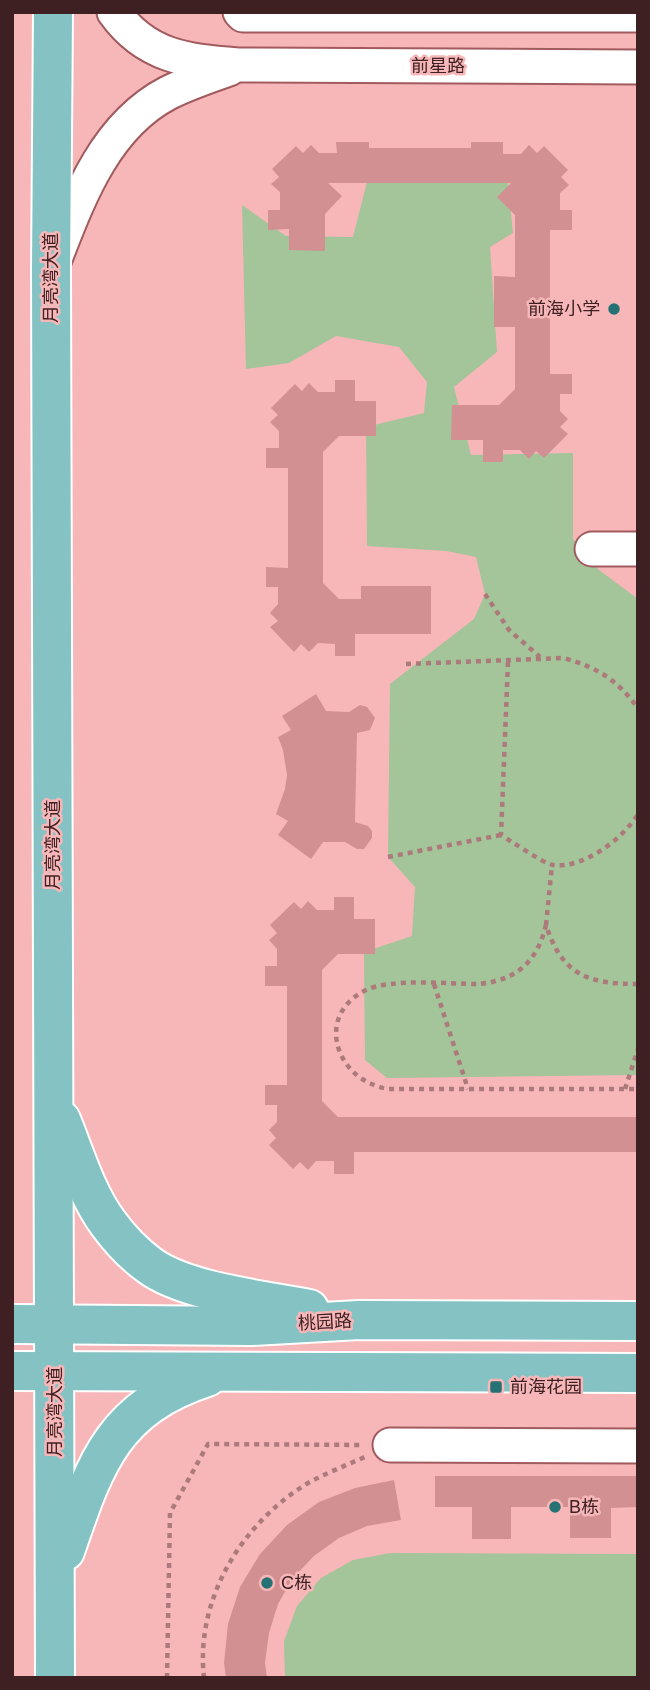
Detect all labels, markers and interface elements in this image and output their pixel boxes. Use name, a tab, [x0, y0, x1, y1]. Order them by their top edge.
street label: 前星路	[411, 56, 465, 76]
street label: 月亮湾大道	[41, 233, 61, 323]
place label: 前海小学	[528, 299, 600, 319]
marker: 前海小学	[606, 301, 622, 317]
street label: 月亮湾大道	[43, 800, 63, 890]
street label: 桃园路	[298, 1311, 352, 1333]
street label: 月亮湾大道	[45, 1367, 65, 1457]
place label: 前海花园	[510, 1377, 582, 1397]
marker: 前海花园	[488, 1379, 504, 1395]
place label: B栋	[569, 1497, 599, 1517]
marker: B栋	[547, 1499, 563, 1515]
place label: C栋	[281, 1573, 312, 1593]
marker: C栋	[259, 1575, 275, 1591]

